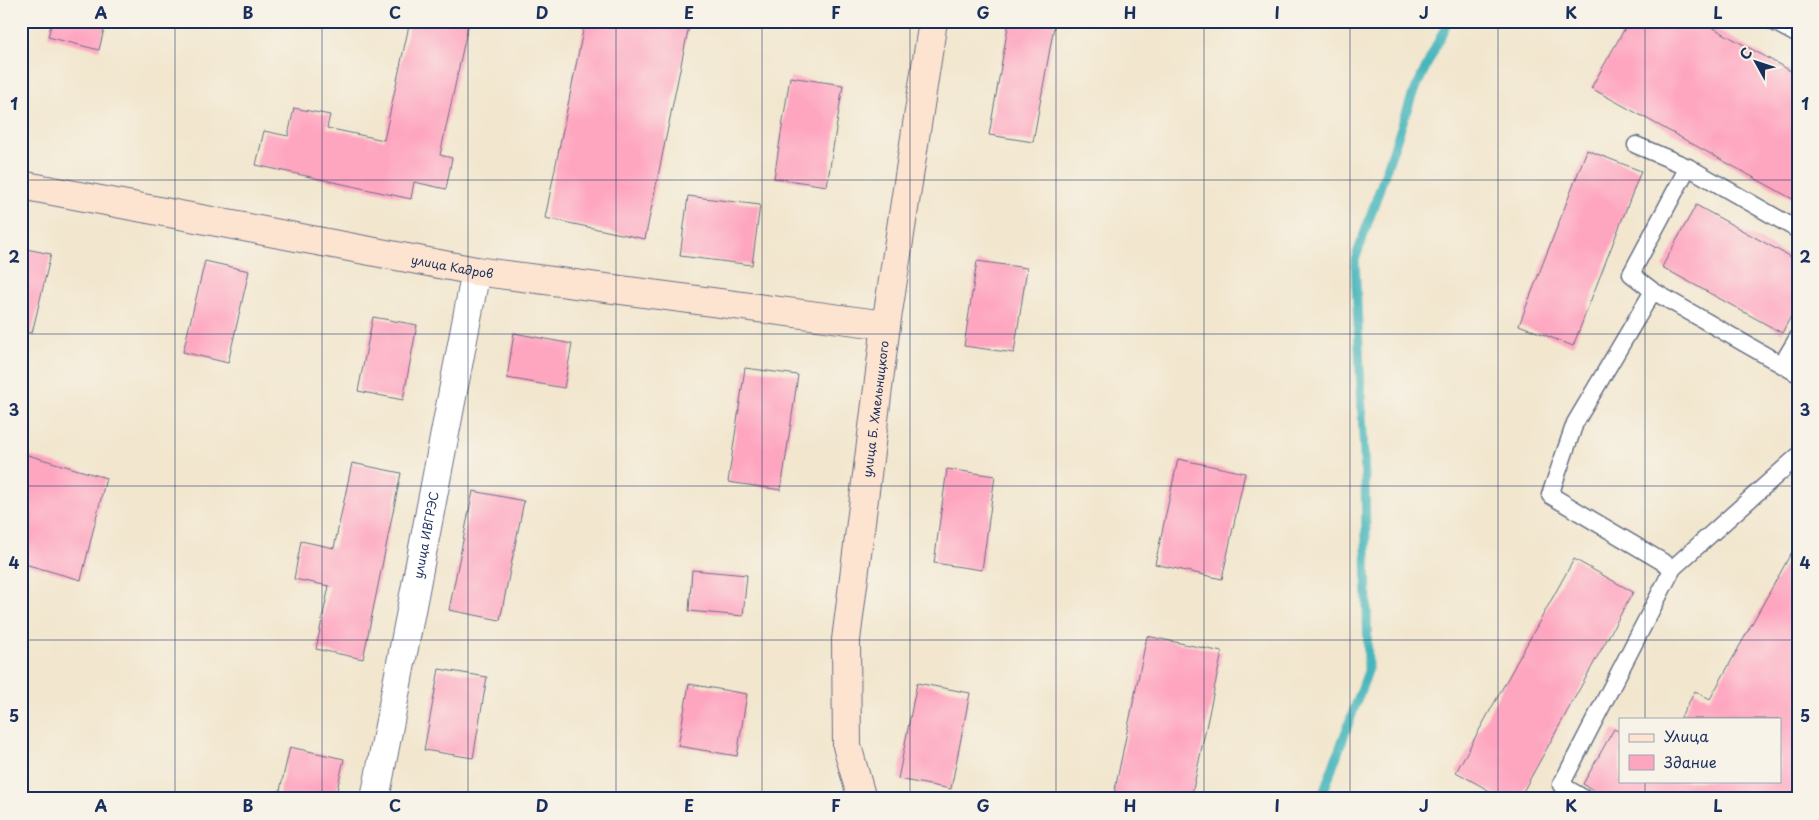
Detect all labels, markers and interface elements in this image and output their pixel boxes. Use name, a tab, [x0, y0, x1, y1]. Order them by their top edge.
text: A	[95, 0, 108, 24]
text: B	[243, 0, 254, 24]
text: C	[389, 0, 401, 24]
text: D	[536, 0, 548, 24]
text: E	[684, 0, 694, 24]
text: F	[831, 0, 841, 24]
text: G	[976, 0, 990, 24]
text: H	[1124, 0, 1136, 24]
text: I	[1274, 0, 1280, 24]
text: J	[1419, 0, 1429, 24]
text: K	[1565, 0, 1577, 24]
text: L	[1713, 0, 1723, 24]
north arrow	[1732, 38, 1782, 88]
text: С	[1734, 43, 1757, 64]
text: 1	[10, 91, 18, 115]
text: 1	[1801, 91, 1809, 115]
text: 2	[8, 244, 20, 268]
text: 2	[1799, 244, 1811, 268]
street label: улица Кадров	[410, 250, 495, 282]
street label: улица Б. Хмельницкого	[858, 339, 893, 478]
text: 3	[9, 397, 19, 421]
text: 3	[1800, 397, 1810, 421]
street label: улица ИВГРЭС	[408, 490, 443, 580]
text: 4	[9, 550, 20, 574]
text: 4	[1800, 550, 1811, 574]
text: 5	[9, 703, 19, 727]
text: 5	[1800, 703, 1810, 727]
legend	[1619, 718, 1782, 782]
text: Улица	[1664, 724, 1709, 747]
text: Здание	[1664, 750, 1717, 773]
text: A	[95, 793, 108, 817]
text: B	[243, 793, 254, 817]
text: C	[389, 793, 401, 817]
text: D	[536, 793, 548, 817]
text: E	[684, 793, 694, 817]
text: F	[831, 793, 841, 817]
text: G	[976, 793, 990, 817]
text: H	[1124, 793, 1136, 817]
text: I	[1274, 793, 1280, 817]
text: J	[1419, 793, 1429, 817]
text: K	[1565, 793, 1577, 817]
text: L	[1713, 793, 1723, 817]

